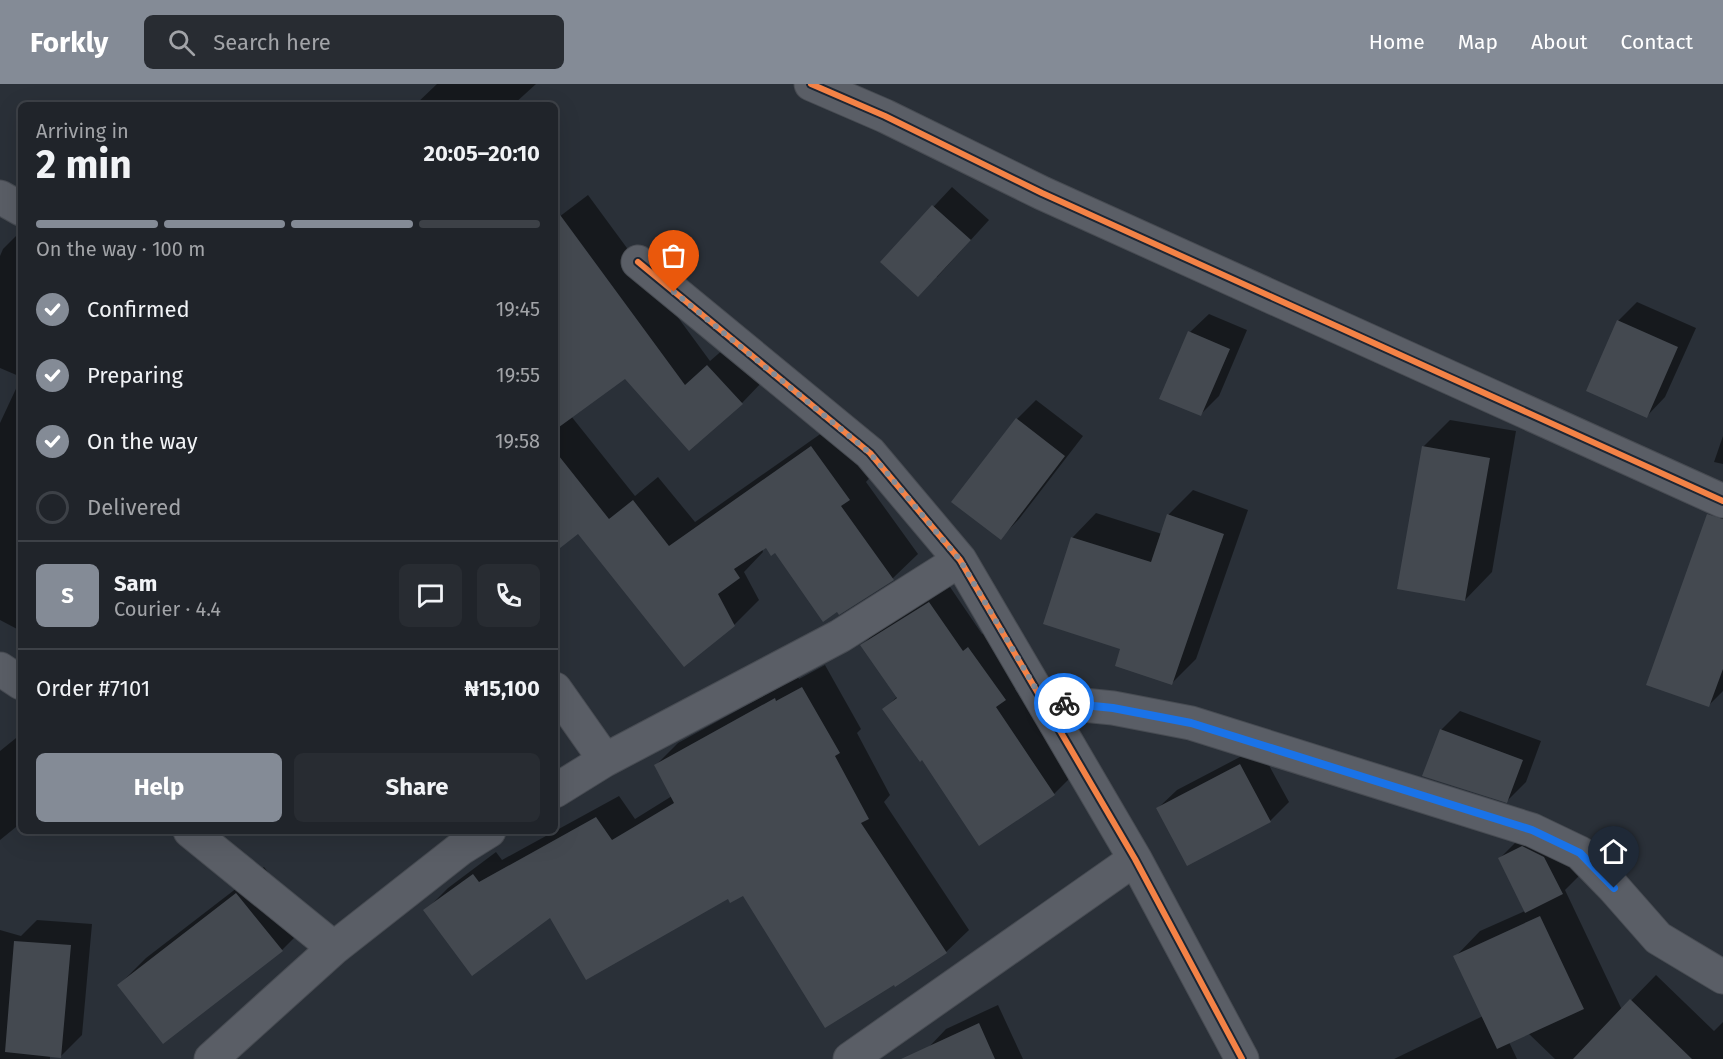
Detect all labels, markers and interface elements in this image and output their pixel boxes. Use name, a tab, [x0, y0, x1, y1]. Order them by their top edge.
search box	[144, 15, 564, 69]
text: Forkly	[30, 26, 108, 59]
icon: search	[165, 26, 198, 59]
text: Search here	[213, 29, 331, 56]
text: Home	[1369, 29, 1425, 55]
text: Map	[1458, 29, 1498, 55]
text: About	[1531, 29, 1588, 55]
text: Contact	[1621, 29, 1693, 55]
text: Arriving in	[36, 119, 129, 143]
text: 20:05–20:10	[424, 140, 540, 167]
text: 2 min	[36, 142, 132, 188]
pin	[648, 230, 699, 292]
text: On the way · 100 m	[36, 237, 205, 261]
icon: bag	[657, 239, 690, 272]
icon: check	[36, 293, 69, 326]
text: Confirmed	[87, 296, 190, 323]
text: 19:45	[496, 297, 540, 321]
icon: check	[36, 359, 69, 392]
text: Preparing	[87, 362, 183, 389]
text: 19:55	[496, 363, 540, 387]
icon: check	[36, 425, 69, 458]
text: On the way	[87, 428, 198, 455]
text: 19:58	[495, 429, 540, 453]
text: Delivered	[87, 494, 182, 521]
button: chat	[399, 564, 462, 627]
button: phone	[477, 564, 540, 627]
text: Sam	[114, 570, 157, 597]
text: S	[61, 582, 74, 609]
text: Courier · 4.4	[114, 597, 221, 621]
courier	[1034, 673, 1094, 733]
text: Order #7101	[36, 675, 150, 702]
text: ₦15,100	[465, 675, 540, 702]
icon: bike	[1048, 687, 1081, 720]
button: Help	[36, 753, 282, 822]
button: Share	[294, 753, 540, 822]
pin	[1588, 826, 1639, 888]
icon: home	[1597, 835, 1630, 868]

